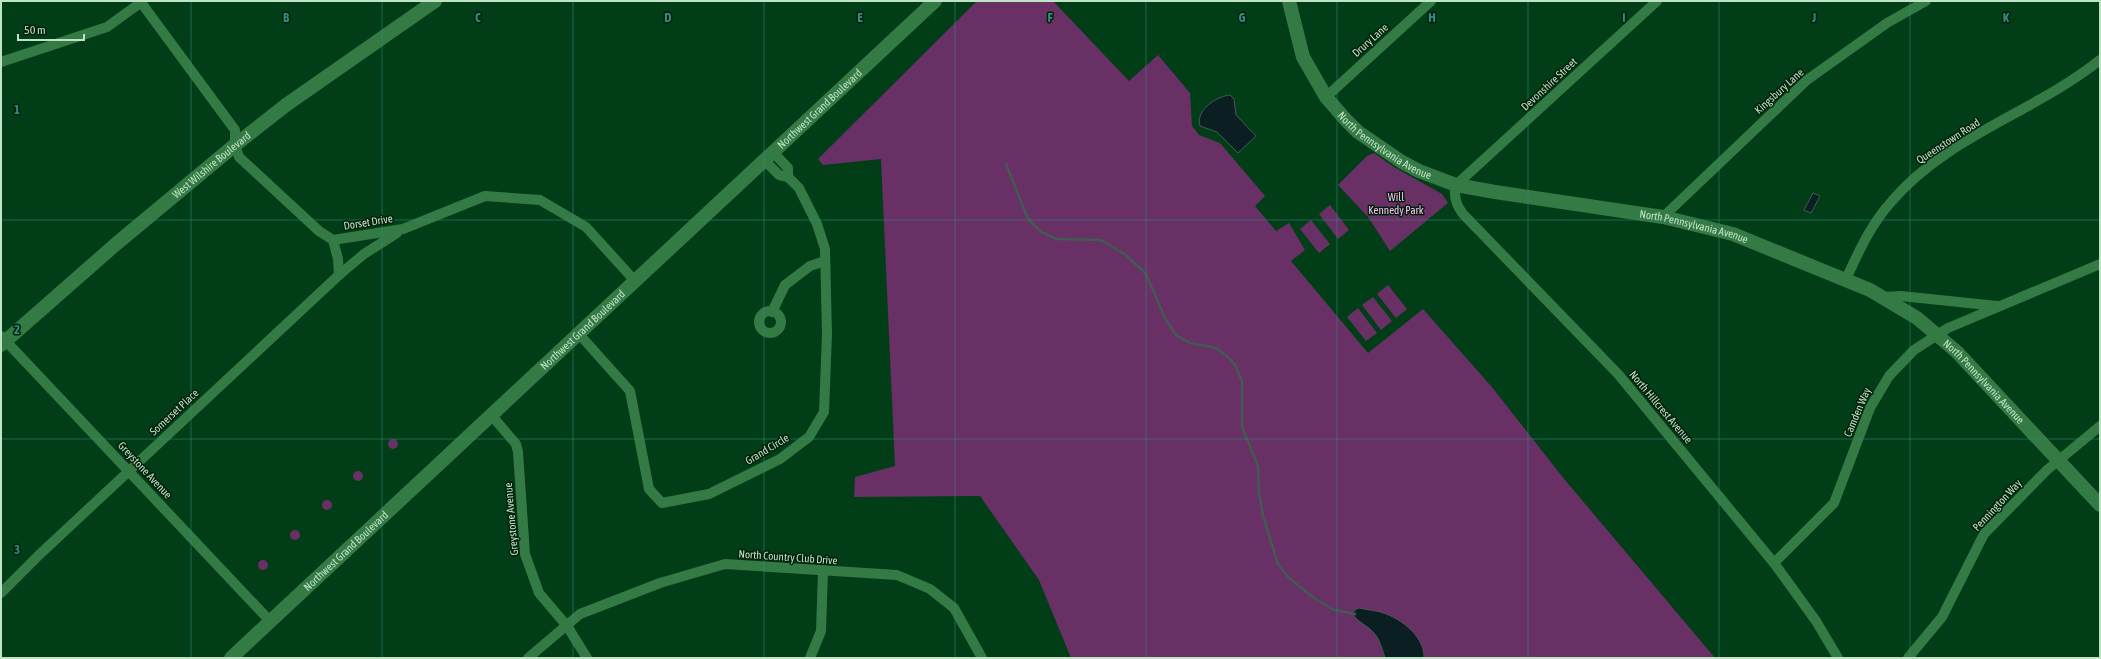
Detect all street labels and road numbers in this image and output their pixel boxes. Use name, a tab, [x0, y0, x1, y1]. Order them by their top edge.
street label: Drury Lane	[1350, 21, 1390, 59]
street label: Devonshire Street	[1519, 55, 1579, 113]
street label: Kingsbury Lane	[1752, 66, 1806, 116]
street label: Northwest Grand Boulevard	[775, 67, 864, 151]
street label: North Pennsylvania Avenue	[1335, 109, 1433, 181]
street label: Queenstown Road	[1914, 116, 1982, 166]
street label: West Wilshire Boulevard	[170, 129, 253, 201]
street label: North Pennsylvania Avenue	[1639, 208, 1750, 246]
street label: Dorset Drive	[343, 212, 393, 232]
street label: Northwest Grand Boulevard	[538, 288, 627, 372]
street label: North Pennsylvania Avenue	[1941, 337, 2027, 426]
street label: North Hillcrest Avenue	[1627, 368, 1695, 446]
street label: Camden Way	[1841, 385, 1873, 438]
street label: Somerset Place	[147, 386, 201, 438]
street label: Grand Circle	[743, 431, 791, 467]
street label: Greystone Avenue	[116, 439, 174, 501]
street label: Pennington Way	[1970, 476, 2024, 533]
street label: Greystone Avenue	[502, 482, 520, 556]
street label: Northwest Grand Boulevard	[301, 509, 390, 593]
street label: North Country Club Drive	[738, 548, 838, 566]

